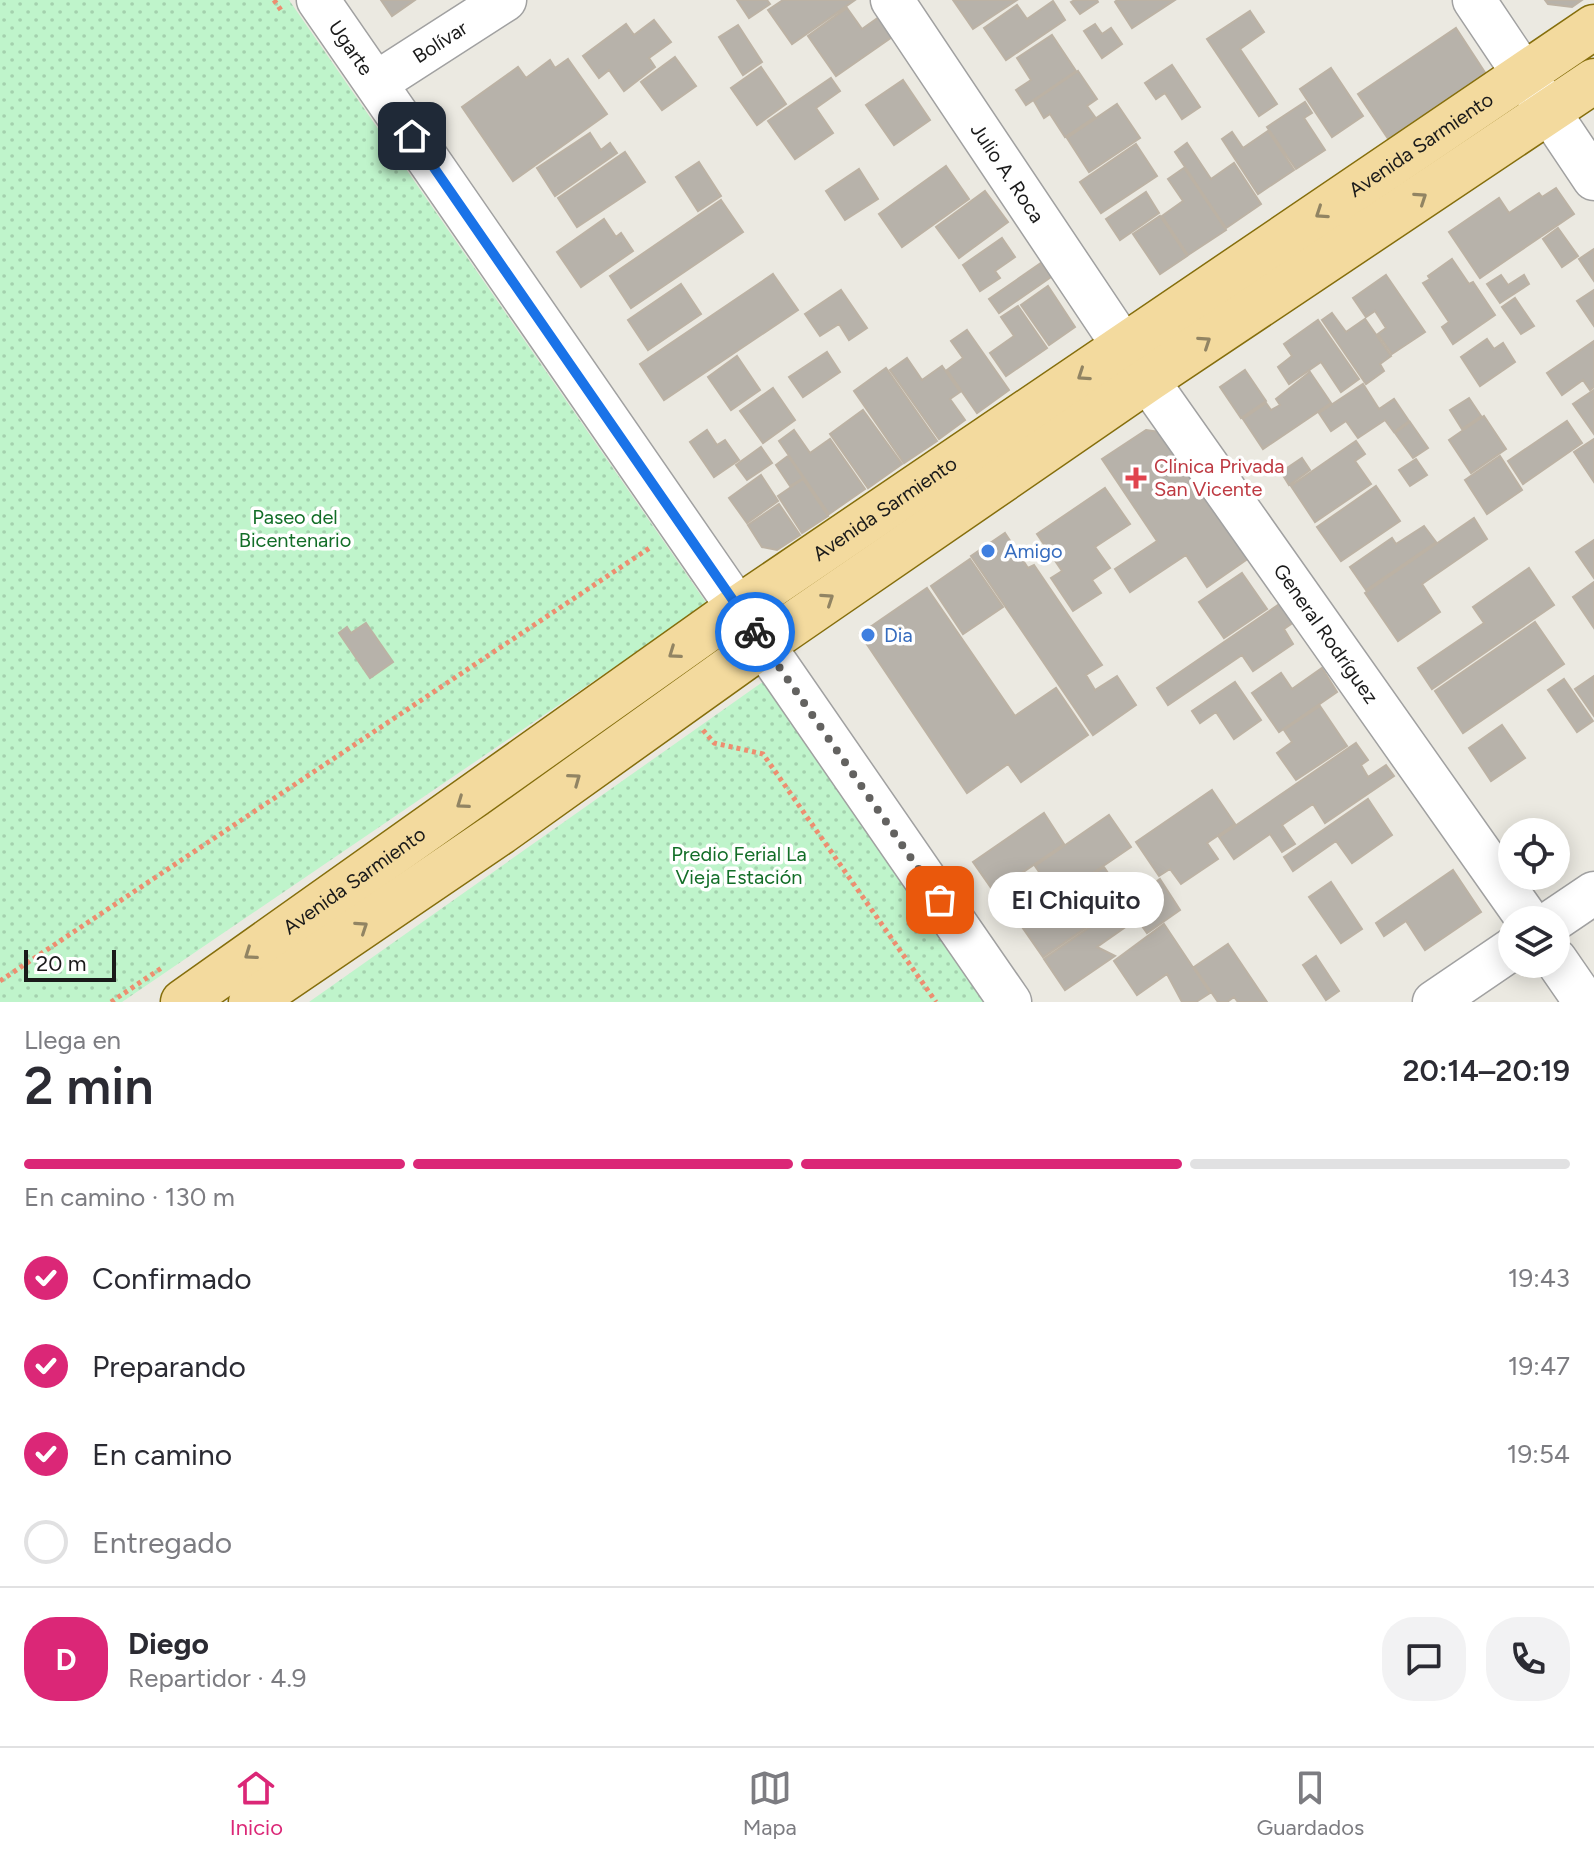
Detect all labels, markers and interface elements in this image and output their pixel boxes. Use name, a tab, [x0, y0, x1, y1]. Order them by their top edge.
street label: Bolívar	[408, 15, 472, 68]
street label: Ugarte	[324, 16, 378, 80]
street label: Avenida Sarmiento	[1344, 87, 1498, 202]
pin	[378, 102, 446, 170]
icon: home	[390, 114, 434, 158]
street label: Julio A. Roca	[966, 118, 1050, 227]
one-way arrow	[1412, 192, 1426, 207]
one-way arrow	[1316, 203, 1330, 218]
one-way arrow	[1196, 337, 1210, 352]
one-way arrow	[1077, 365, 1092, 380]
street label: Avenida Sarmiento	[808, 451, 962, 566]
place label: Clinica Privada San Vicente	[1154, 454, 1284, 501]
marker: Clinica Privada San Vicente	[1125, 467, 1147, 489]
park label: Paseo del Bicentenario	[239, 505, 351, 552]
place label: Amigo	[1004, 539, 1063, 563]
marker: Amigo	[979, 542, 997, 560]
street label: General Rodríguez	[1269, 559, 1384, 708]
courier	[715, 592, 795, 672]
one-way arrow	[820, 594, 834, 609]
icon: bike	[733, 610, 777, 654]
place label: Dia	[884, 623, 913, 647]
marker: Dia	[859, 626, 877, 644]
one-way arrow	[669, 643, 683, 658]
one-way arrow	[567, 774, 581, 789]
one-way arrow	[456, 794, 471, 808]
map controls	[1498, 818, 1570, 978]
button: locate	[1498, 818, 1570, 890]
street label: Avenida Sarmiento	[278, 822, 430, 939]
park label: Predio Ferial La Vieja Estación	[671, 842, 807, 889]
pin	[906, 866, 974, 934]
callout: El Chiquito	[988, 872, 1164, 928]
icon: bag	[918, 878, 962, 922]
text: El Chiquito	[1011, 884, 1141, 916]
button: layers	[1498, 906, 1570, 978]
one-way arrow	[353, 922, 367, 937]
one-way arrow	[245, 944, 259, 959]
scale bar	[24, 946, 116, 982]
text: 20 m	[36, 950, 87, 977]
text: Llega en	[24, 1024, 121, 1056]
text: 20:14–20:19	[1402, 1052, 1570, 1089]
text: 2 min	[24, 1055, 153, 1117]
text: En camino · 130 m	[24, 1181, 235, 1213]
icon: check	[24, 1256, 68, 1300]
text: Confirmado	[92, 1260, 252, 1297]
text: 19:43	[1508, 1262, 1570, 1294]
icon: check	[24, 1344, 68, 1388]
text: Preparando	[92, 1348, 246, 1385]
text: 19:47	[1508, 1350, 1570, 1382]
icon: check	[24, 1432, 68, 1476]
text: En camino	[92, 1436, 232, 1473]
text: 19:54	[1507, 1438, 1570, 1470]
text: Entregado	[92, 1524, 232, 1561]
button: chat	[1382, 1617, 1466, 1701]
button: phone	[1486, 1617, 1570, 1701]
text: Diego	[128, 1625, 209, 1662]
text: D	[56, 1641, 77, 1678]
text: Repartidor · 4.9	[128, 1662, 307, 1694]
tab: Inicio	[230, 1766, 283, 1841]
tab: Mapa	[743, 1766, 797, 1841]
tab: Guardados	[1256, 1766, 1364, 1841]

